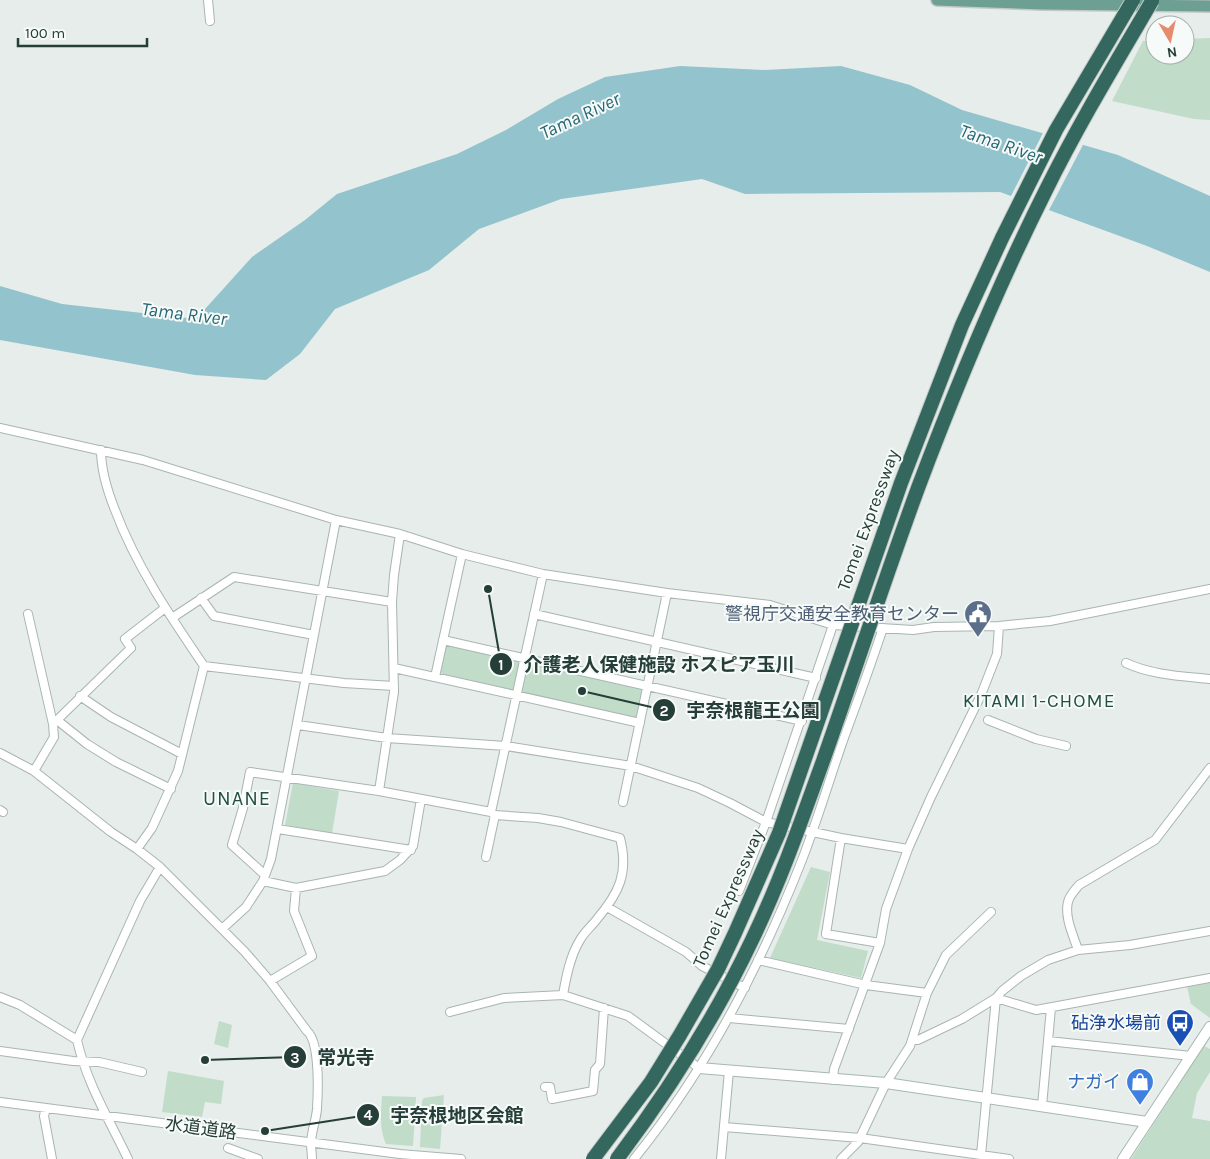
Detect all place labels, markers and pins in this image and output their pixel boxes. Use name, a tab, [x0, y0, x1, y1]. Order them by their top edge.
public building icon: 警視庁交通安全教育センター	[963, 599, 993, 638]
place label: 警視庁交通安全教育センター	[725, 603, 959, 625]
callout: 介護老人保健施設 ホスピア玉川	[489, 647, 804, 681]
callout: 宇奈根龍王公園	[651, 693, 829, 727]
bus stop icon: 砧浄水場前	[1165, 1008, 1195, 1047]
place label: 砧浄水場前	[1071, 1012, 1161, 1034]
callout: 常光寺	[282, 1040, 384, 1074]
shop icon: ナガイ	[1125, 1067, 1155, 1106]
place label: ナガイ	[1067, 1071, 1121, 1093]
callout: 宇奈根地区会館	[355, 1098, 533, 1132]

